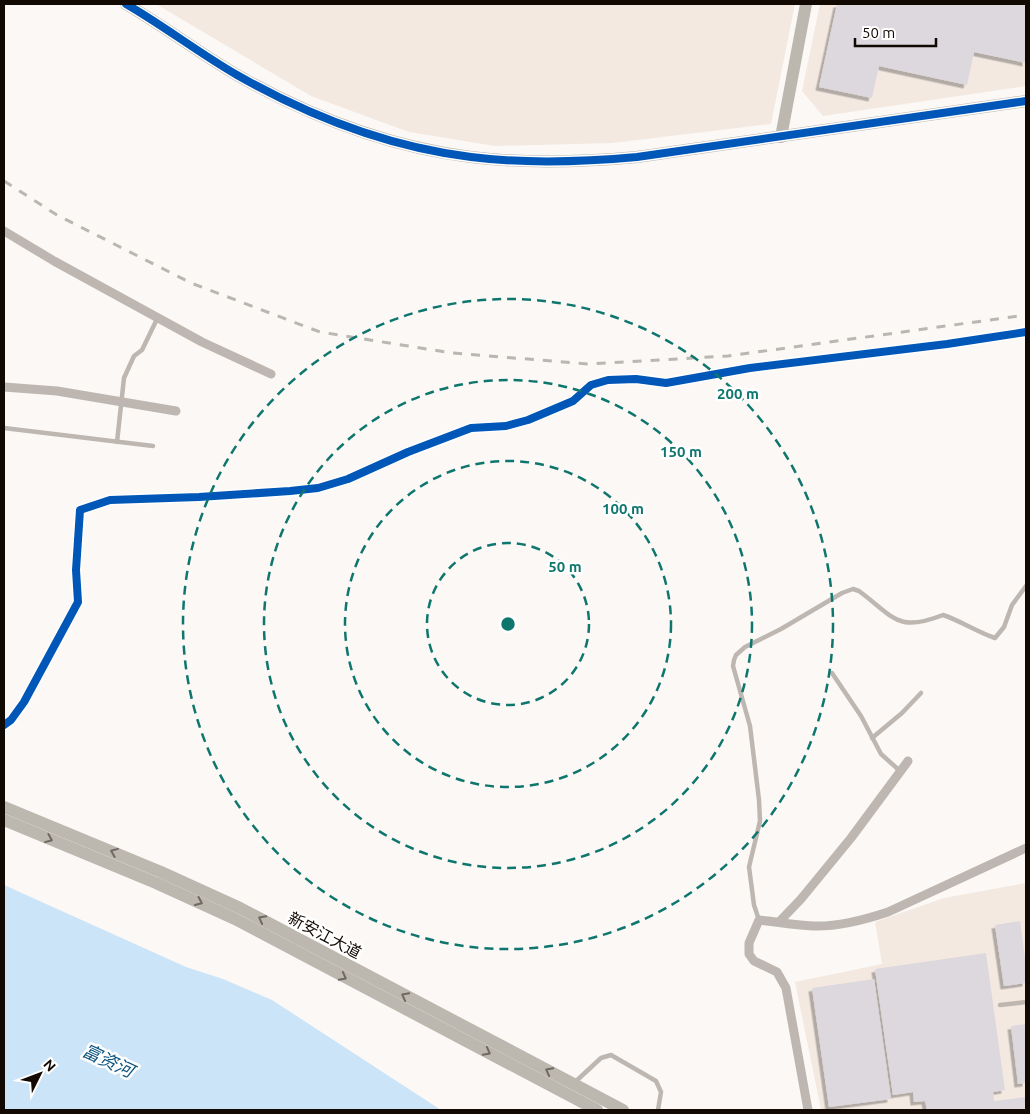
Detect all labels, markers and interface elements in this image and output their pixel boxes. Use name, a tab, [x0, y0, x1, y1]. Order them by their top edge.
scale bar	[855, 15, 936, 47]
text: 50 m	[862, 24, 895, 41]
text: 200 m	[717, 385, 759, 402]
text: 150 m	[660, 443, 702, 460]
text: 100 m	[602, 500, 644, 517]
text: 50 m	[548, 558, 582, 575]
centre of rings	[499, 615, 517, 633]
one-way arrow	[44, 833, 53, 843]
one-way arrow	[110, 848, 119, 859]
one-way arrow	[193, 896, 202, 906]
street label: 新安江大道	[285, 908, 365, 962]
one-way arrow	[258, 916, 267, 926]
one-way arrow	[337, 971, 346, 981]
one-way arrow	[401, 992, 410, 1002]
water label: 富资河	[80, 1040, 140, 1082]
one-way arrow	[482, 1046, 491, 1056]
north arrow	[15, 1049, 65, 1099]
text: N	[40, 1056, 59, 1075]
one-way arrow	[545, 1067, 554, 1077]

